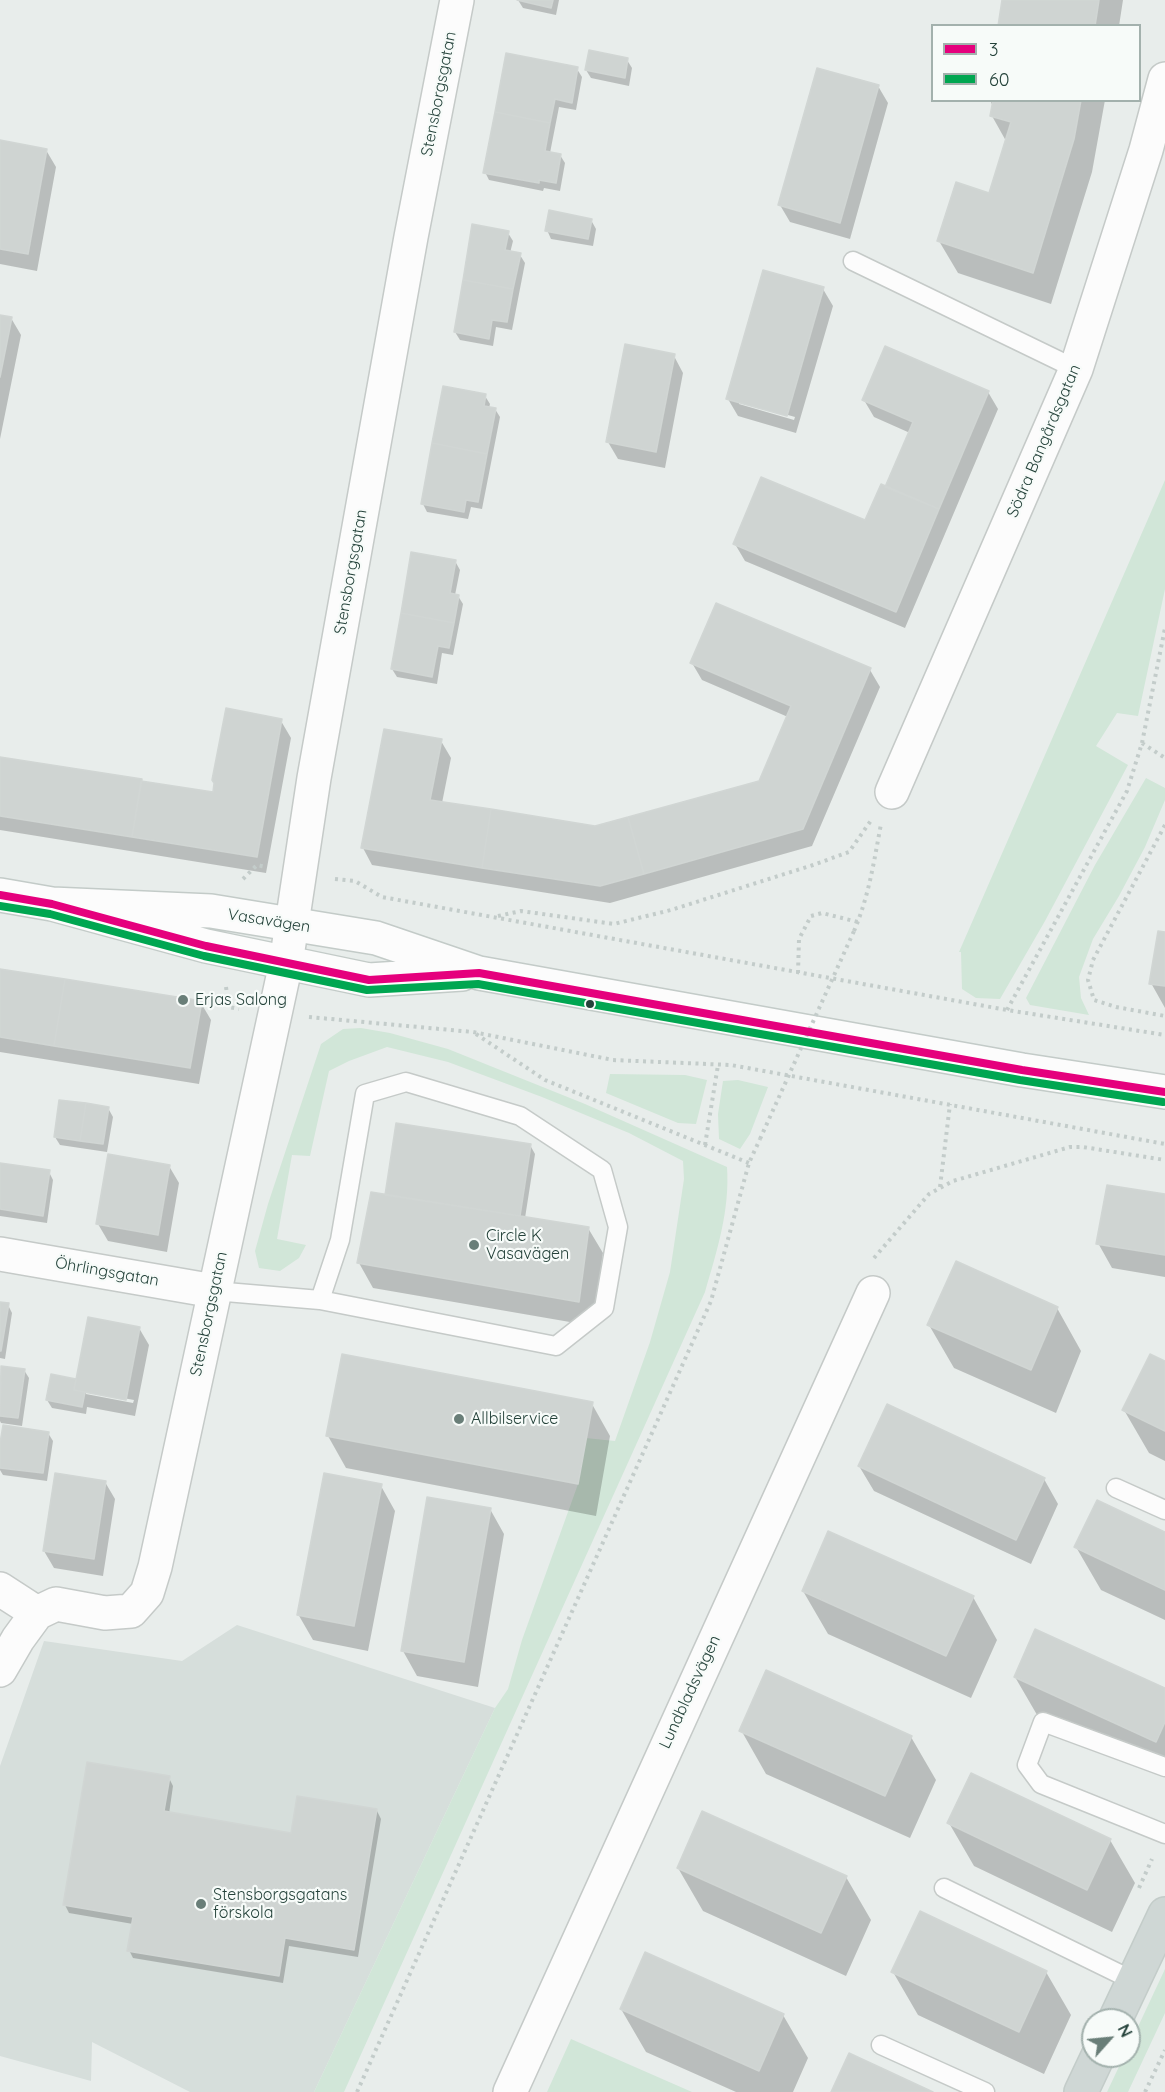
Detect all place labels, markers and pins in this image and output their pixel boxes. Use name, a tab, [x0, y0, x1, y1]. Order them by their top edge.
place label: Erjas Salong	[195, 990, 287, 1010]
marker: Erjas Salong	[176, 993, 190, 1007]
unlabelled marker	[584, 998, 596, 1010]
place label: Circle K Vasavägen	[486, 1226, 569, 1264]
marker: Circle K Vasavägen	[467, 1238, 481, 1252]
place label: Allbilservice	[471, 1409, 558, 1429]
marker: Allbilservice	[452, 1412, 466, 1426]
place label: Stensborgsgatans förskola	[213, 1885, 347, 1923]
marker: Stensborgsgatans förskola	[194, 1897, 208, 1911]

